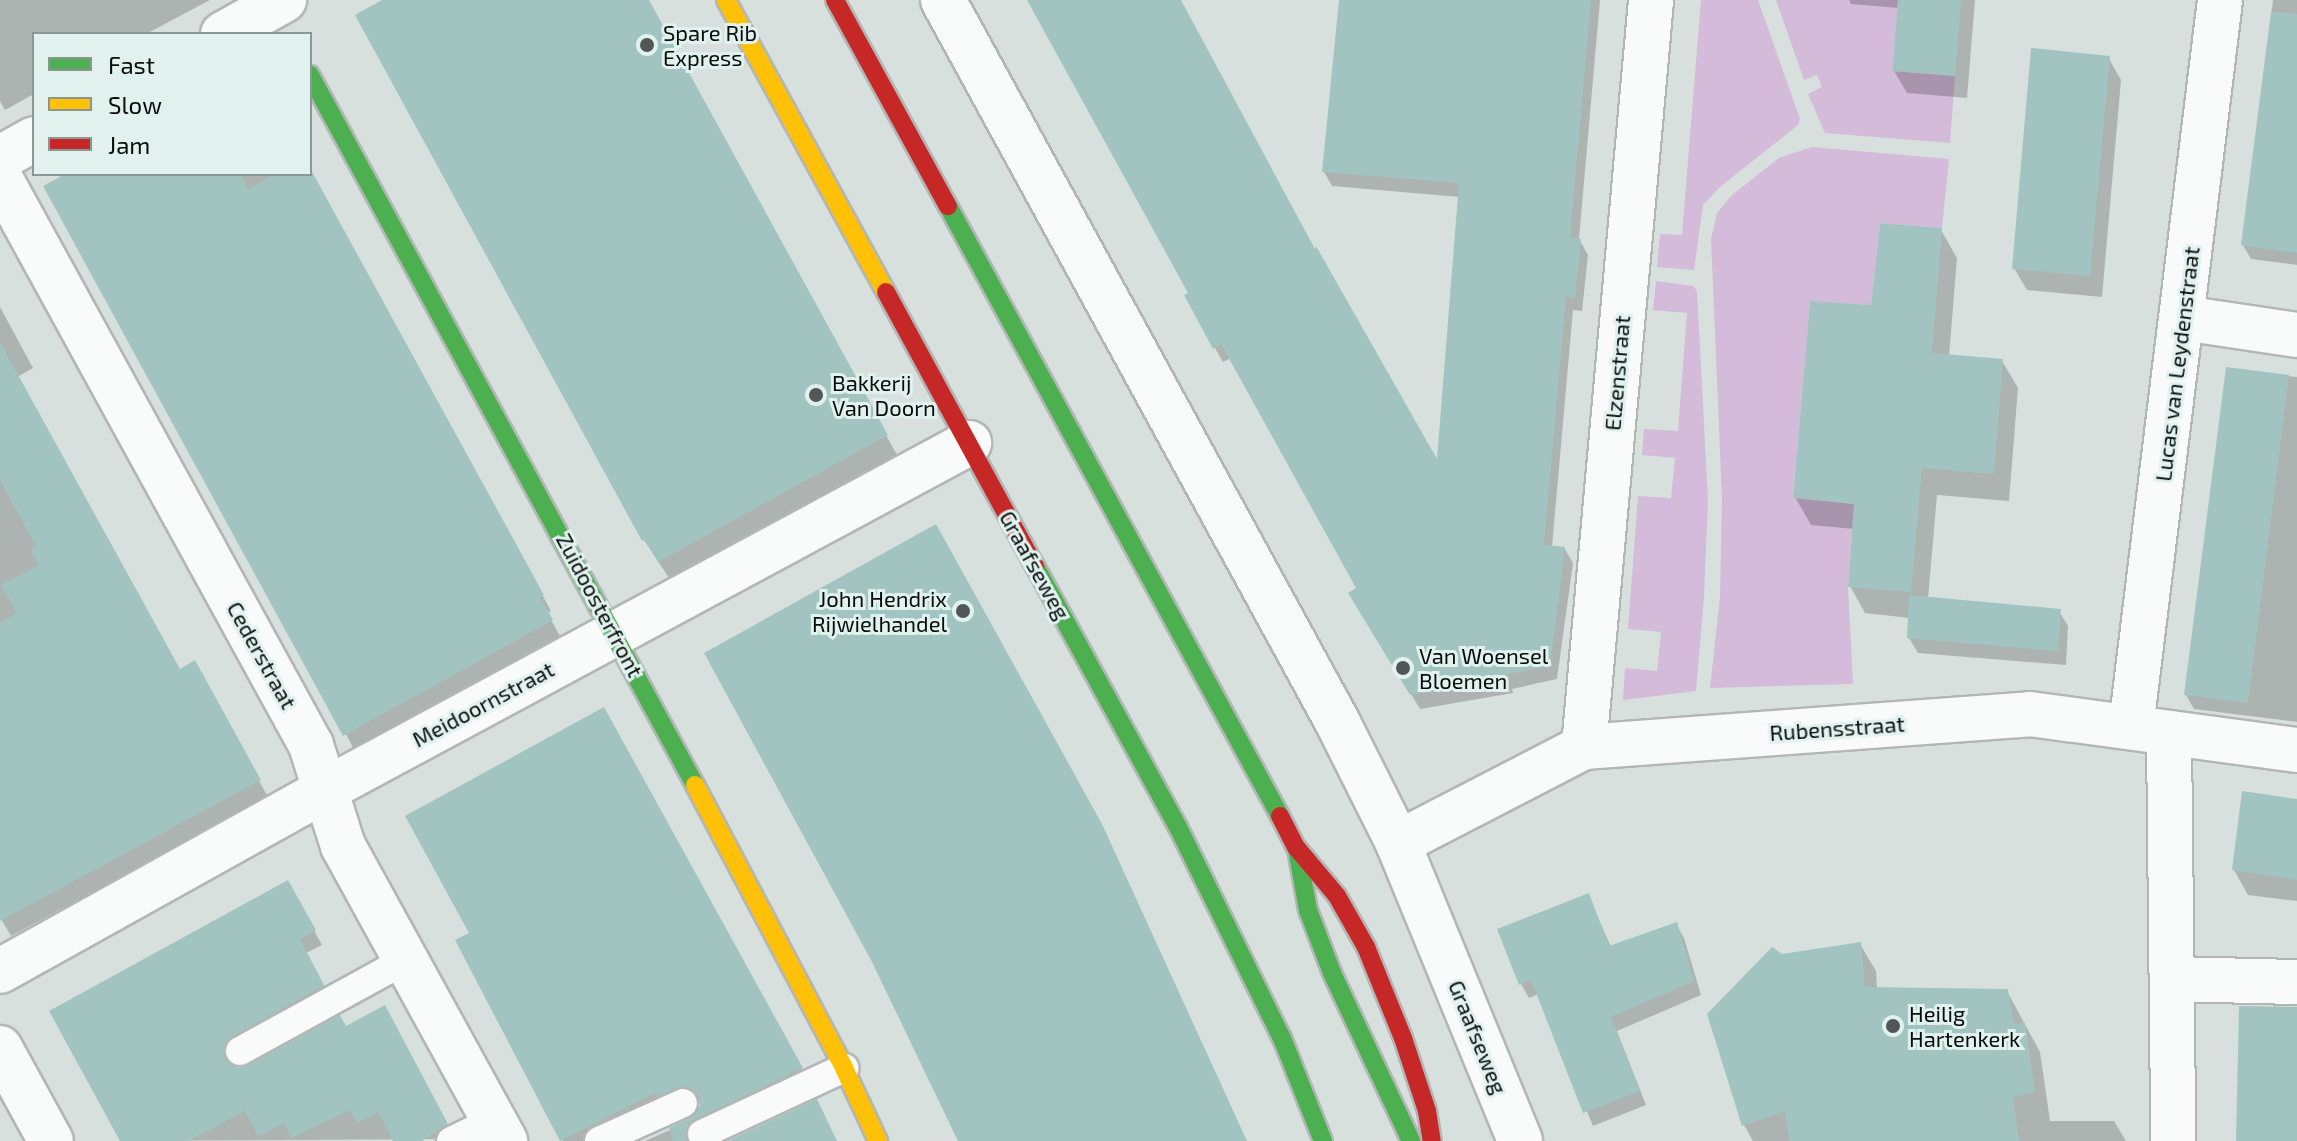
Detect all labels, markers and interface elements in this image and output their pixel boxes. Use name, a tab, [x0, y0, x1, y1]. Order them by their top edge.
place label: Spare Rib Express	[663, 19, 757, 70]
legend	[32, 32, 312, 176]
marker: Spare Rib Express	[638, 36, 656, 54]
text: Fast	[108, 50, 155, 79]
text: Slow	[108, 90, 162, 119]
text: Jam	[108, 130, 150, 159]
street label: Lucas van Leydenstraat	[2149, 245, 2205, 483]
street label: Elzenstraat	[1599, 314, 1635, 432]
place label: Bakkerij Van Doorn	[832, 369, 936, 420]
marker: Bakkerij Van Doorn	[807, 386, 825, 404]
street label: Graafseweg	[994, 506, 1076, 624]
street label: Zuidoosterfront	[551, 529, 649, 681]
place label: John Hendrix Rijwielhandel	[812, 585, 947, 636]
street label: Cederstraat	[222, 597, 302, 713]
marker: John Hendrix Rijwielhandel	[954, 602, 972, 620]
place label: Van Woensel Bloemen	[1419, 642, 1549, 694]
street label: Meidoornstraat	[408, 656, 558, 752]
marker: Van Woensel Bloemen	[1394, 659, 1412, 677]
street label: Rubensstraat	[1769, 710, 1905, 746]
street label: Graafseweg	[1443, 976, 1513, 1098]
place label: Heilig Hartenkerk	[1909, 1000, 2020, 1052]
marker: Heilig Hartenkerk	[1884, 1017, 1902, 1035]

